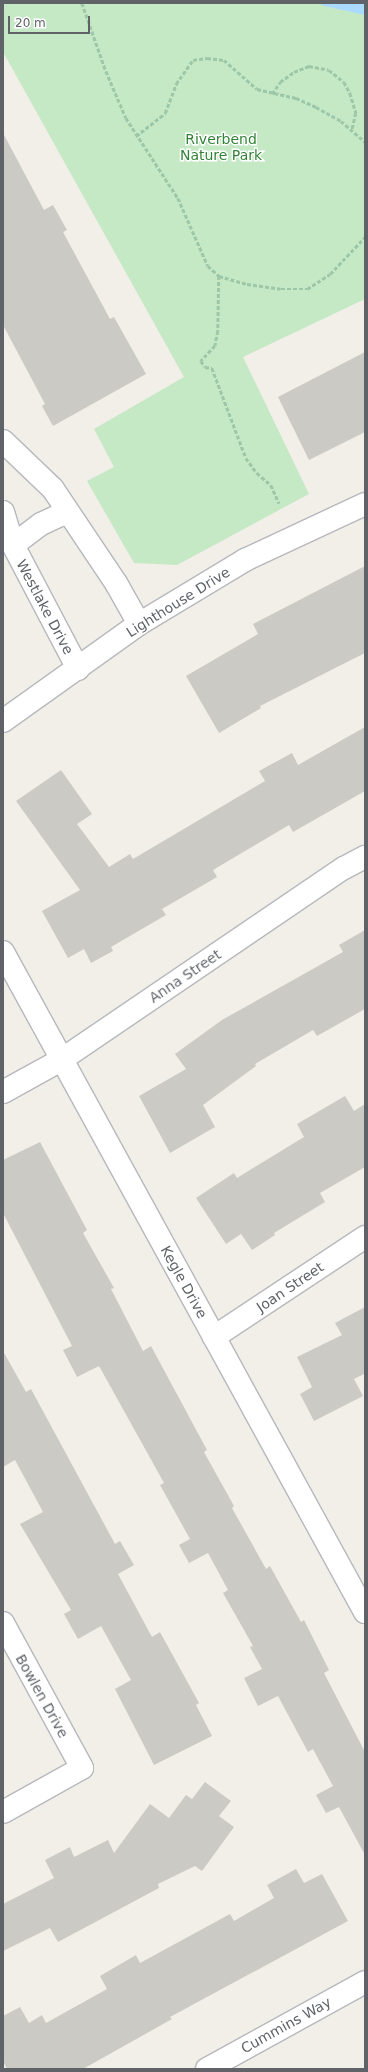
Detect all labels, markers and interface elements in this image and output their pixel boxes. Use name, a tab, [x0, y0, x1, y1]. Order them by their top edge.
scale bar	[10, 8, 92, 34]
text: 20 m	[15, 16, 46, 30]
park label: Riverbend Nature Park	[180, 131, 262, 164]
street label: Westlake Drive	[13, 557, 77, 657]
street label: Lighthouse Drive	[123, 563, 233, 641]
street label: Anna Street	[146, 946, 224, 1006]
street label: Kegle Drive	[157, 1243, 211, 1321]
street label: Joan Street	[253, 1258, 327, 1316]
street label: Bowlen Drive	[12, 1651, 72, 1741]
street label: Cummins Way	[238, 1993, 334, 2057]

